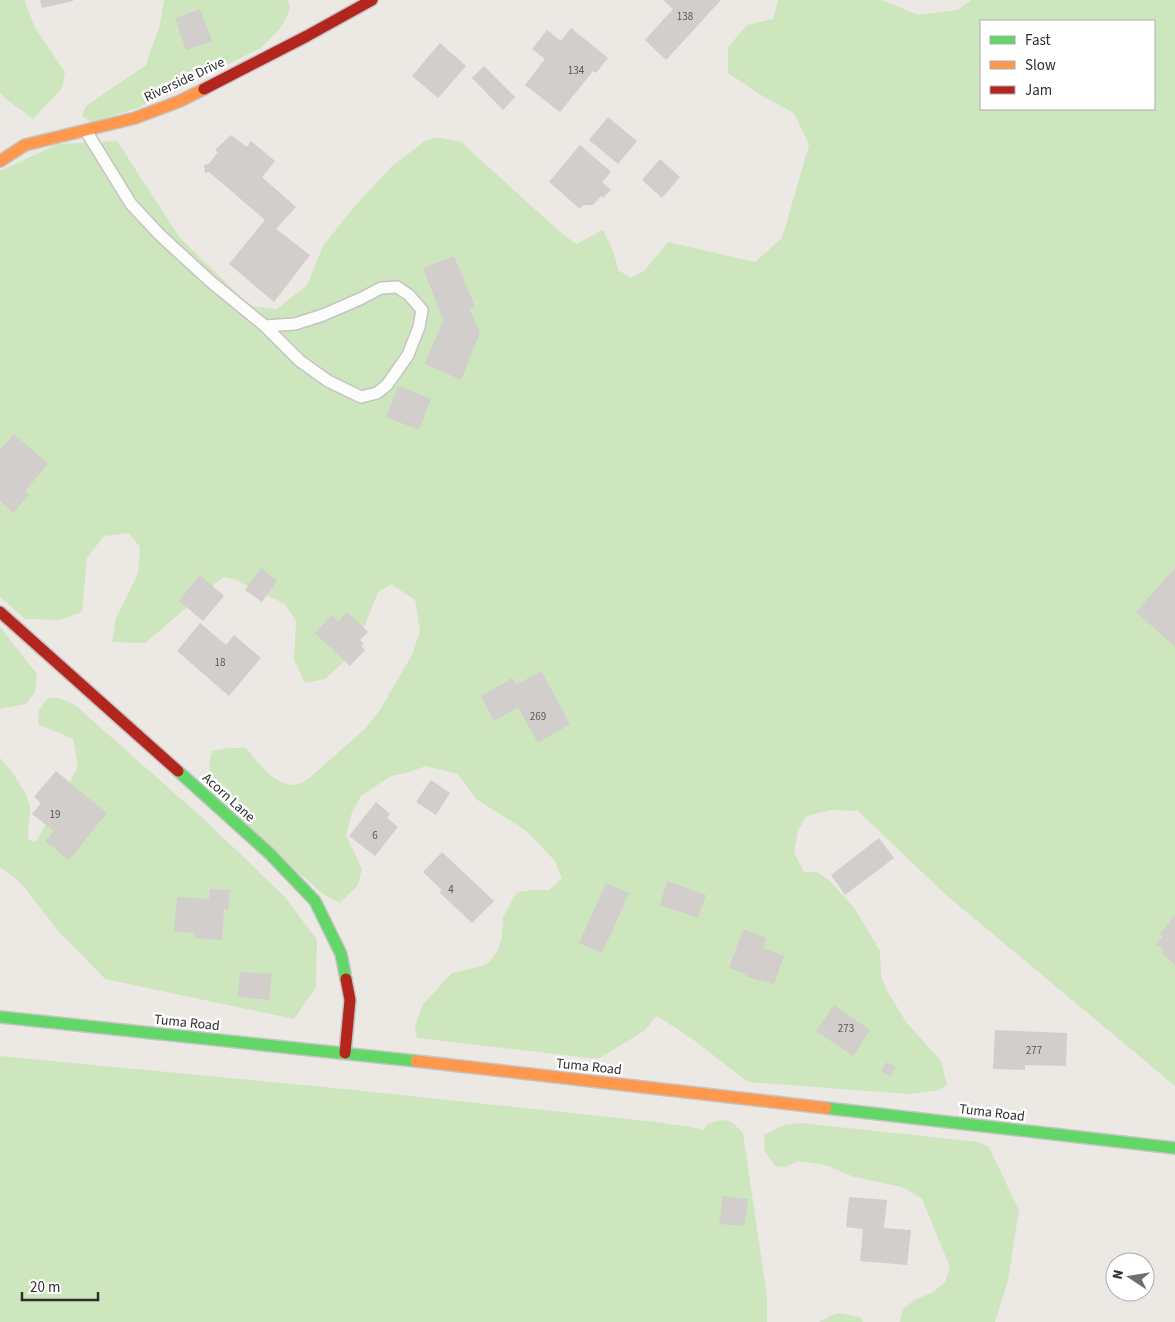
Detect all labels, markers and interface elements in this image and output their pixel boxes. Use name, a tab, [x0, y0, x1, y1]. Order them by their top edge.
house number: 138	[677, 9, 694, 24]
legend	[980, 20, 1155, 110]
text: Fast	[1025, 30, 1051, 51]
street label: Riverside Drive	[141, 52, 228, 107]
text: Slow	[1025, 55, 1056, 76]
house number: 134	[568, 63, 585, 78]
text: Jam	[1025, 80, 1052, 101]
house number: 18	[215, 655, 226, 670]
house number: 269	[530, 709, 546, 724]
street label: Acorn Lane	[197, 769, 259, 827]
house number: 19	[50, 807, 60, 822]
house number: 6	[372, 828, 378, 843]
house number: 4	[448, 882, 454, 897]
street label: Tuma Road	[153, 1010, 221, 1036]
house number: 273	[838, 1021, 854, 1036]
house number: 277	[1026, 1043, 1042, 1058]
street label: Tuma Road	[555, 1054, 623, 1080]
street label: Tuma Road	[958, 1099, 1026, 1127]
north arrow	[1105, 1252, 1155, 1302]
text: N	[1108, 1268, 1129, 1281]
scale bar	[22, 1270, 99, 1302]
text: 20 m	[30, 1277, 60, 1298]

